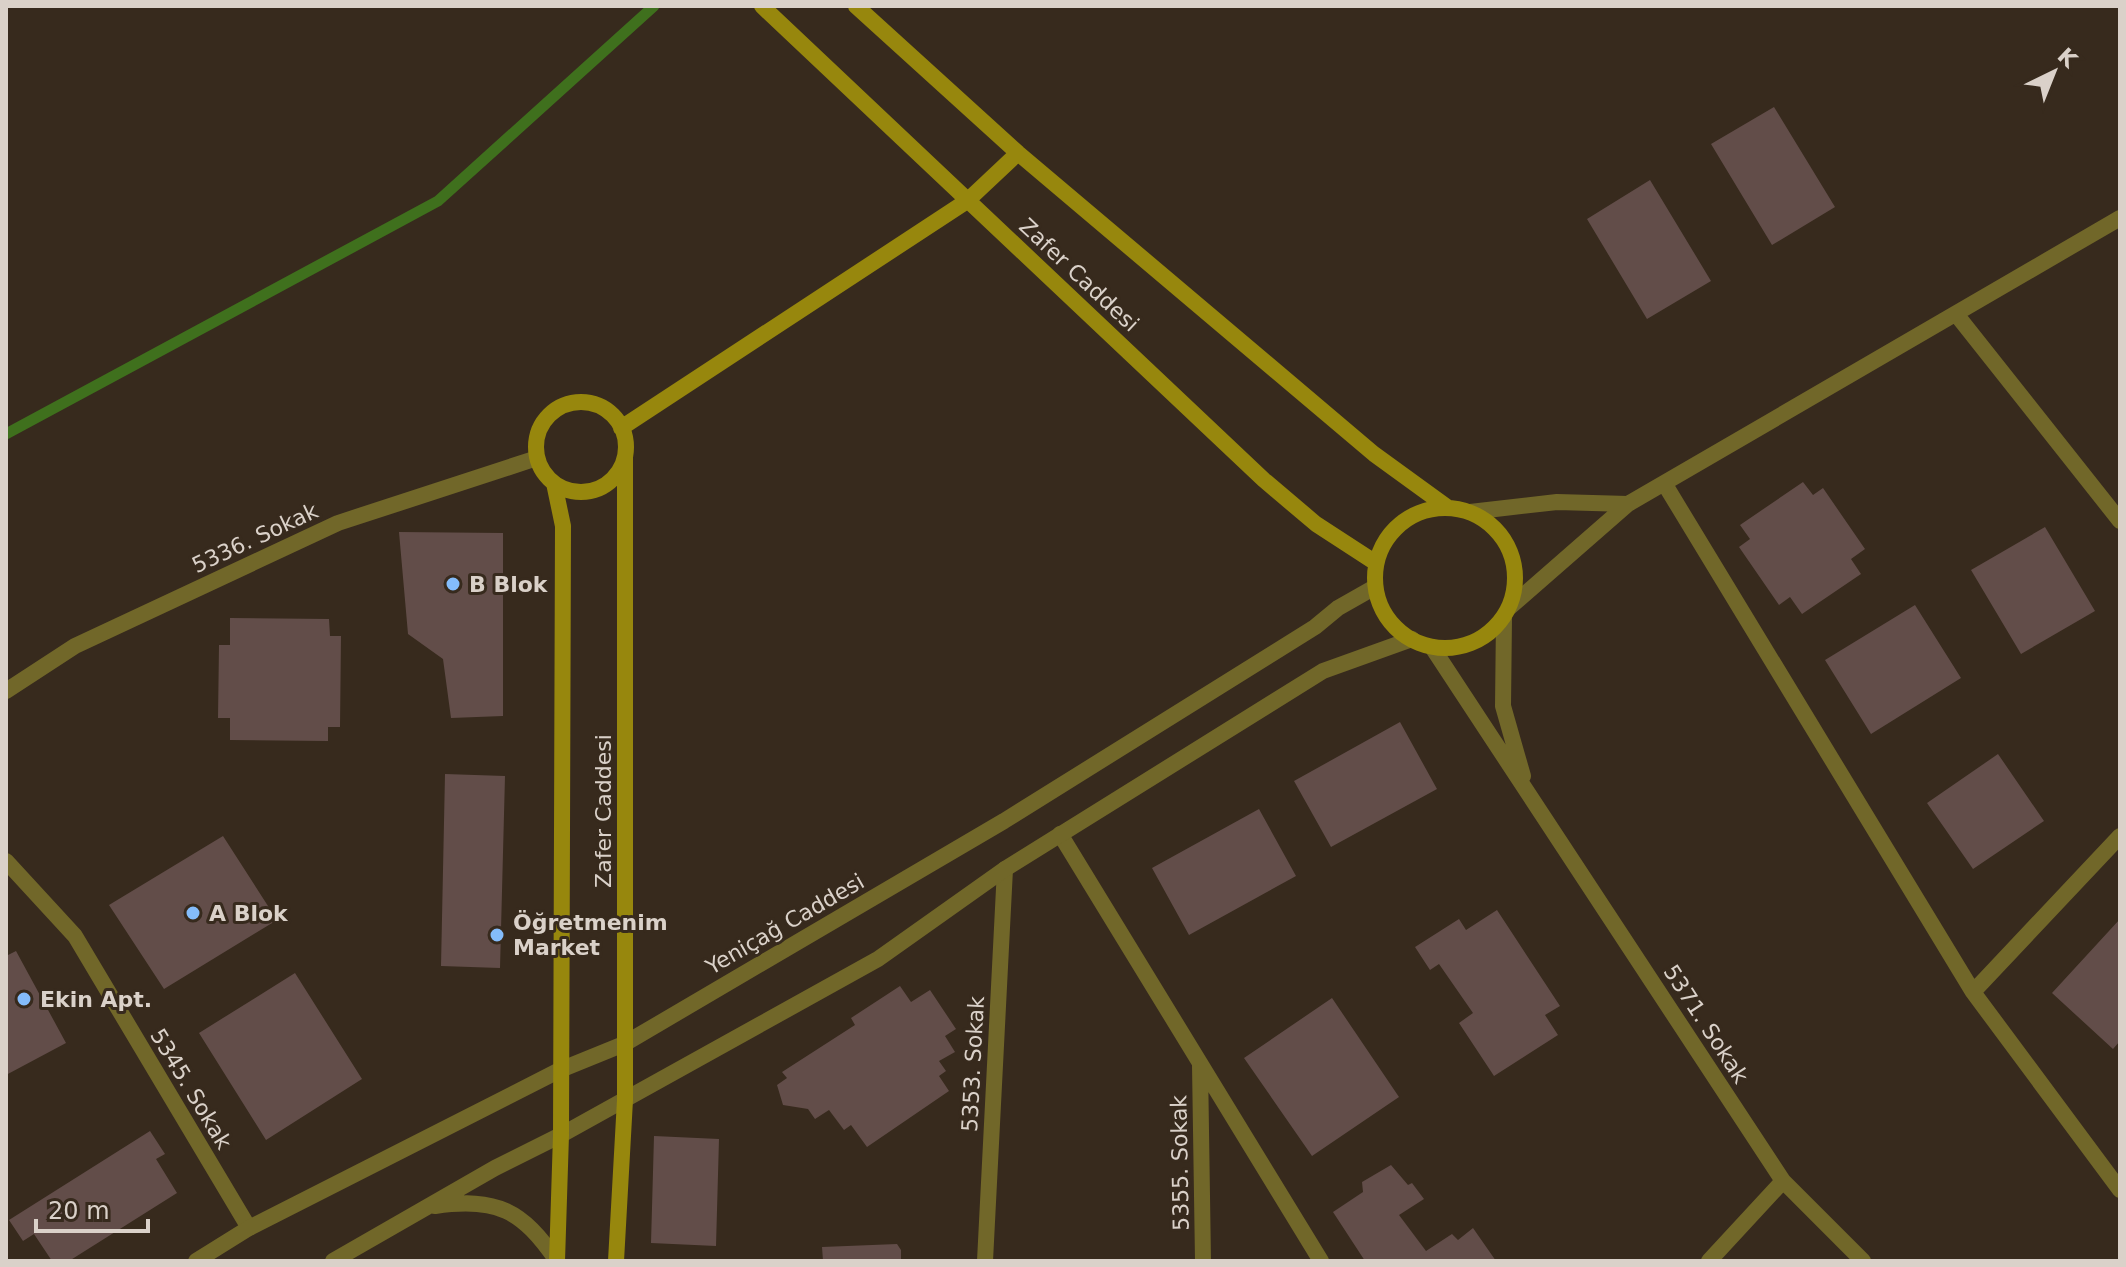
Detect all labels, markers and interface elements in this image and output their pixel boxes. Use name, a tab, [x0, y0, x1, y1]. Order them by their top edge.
north arrow	[2014, 32, 2094, 112]
text: K	[2053, 43, 2083, 73]
street label: Zafer Caddesi	[1014, 213, 1144, 337]
street label: 5336. Sokak	[188, 498, 322, 578]
place label: B Blok	[469, 572, 549, 597]
marker: B Blok	[444, 575, 462, 593]
street label: Zafer Caddesi	[591, 734, 616, 888]
street label: Yeniçağ Caddesi	[701, 869, 869, 980]
place label: A Blok	[209, 901, 289, 926]
marker: A Blok	[184, 904, 202, 922]
place label: Öğretmenim Market	[513, 910, 668, 960]
marker: Öğretmenim Market	[488, 926, 506, 944]
street label: 5371. Sokak	[1658, 960, 1754, 1088]
place label: Ekin Apt.	[40, 987, 152, 1012]
marker: Ekin Apt.	[15, 990, 33, 1008]
street label: 5353. Sokak	[957, 995, 989, 1133]
street label: 5345. Sokak	[145, 1024, 237, 1154]
street label: 5355. Sokak	[1166, 1095, 1194, 1231]
scale bar	[36, 1183, 148, 1233]
text: 20 m	[48, 1197, 110, 1225]

